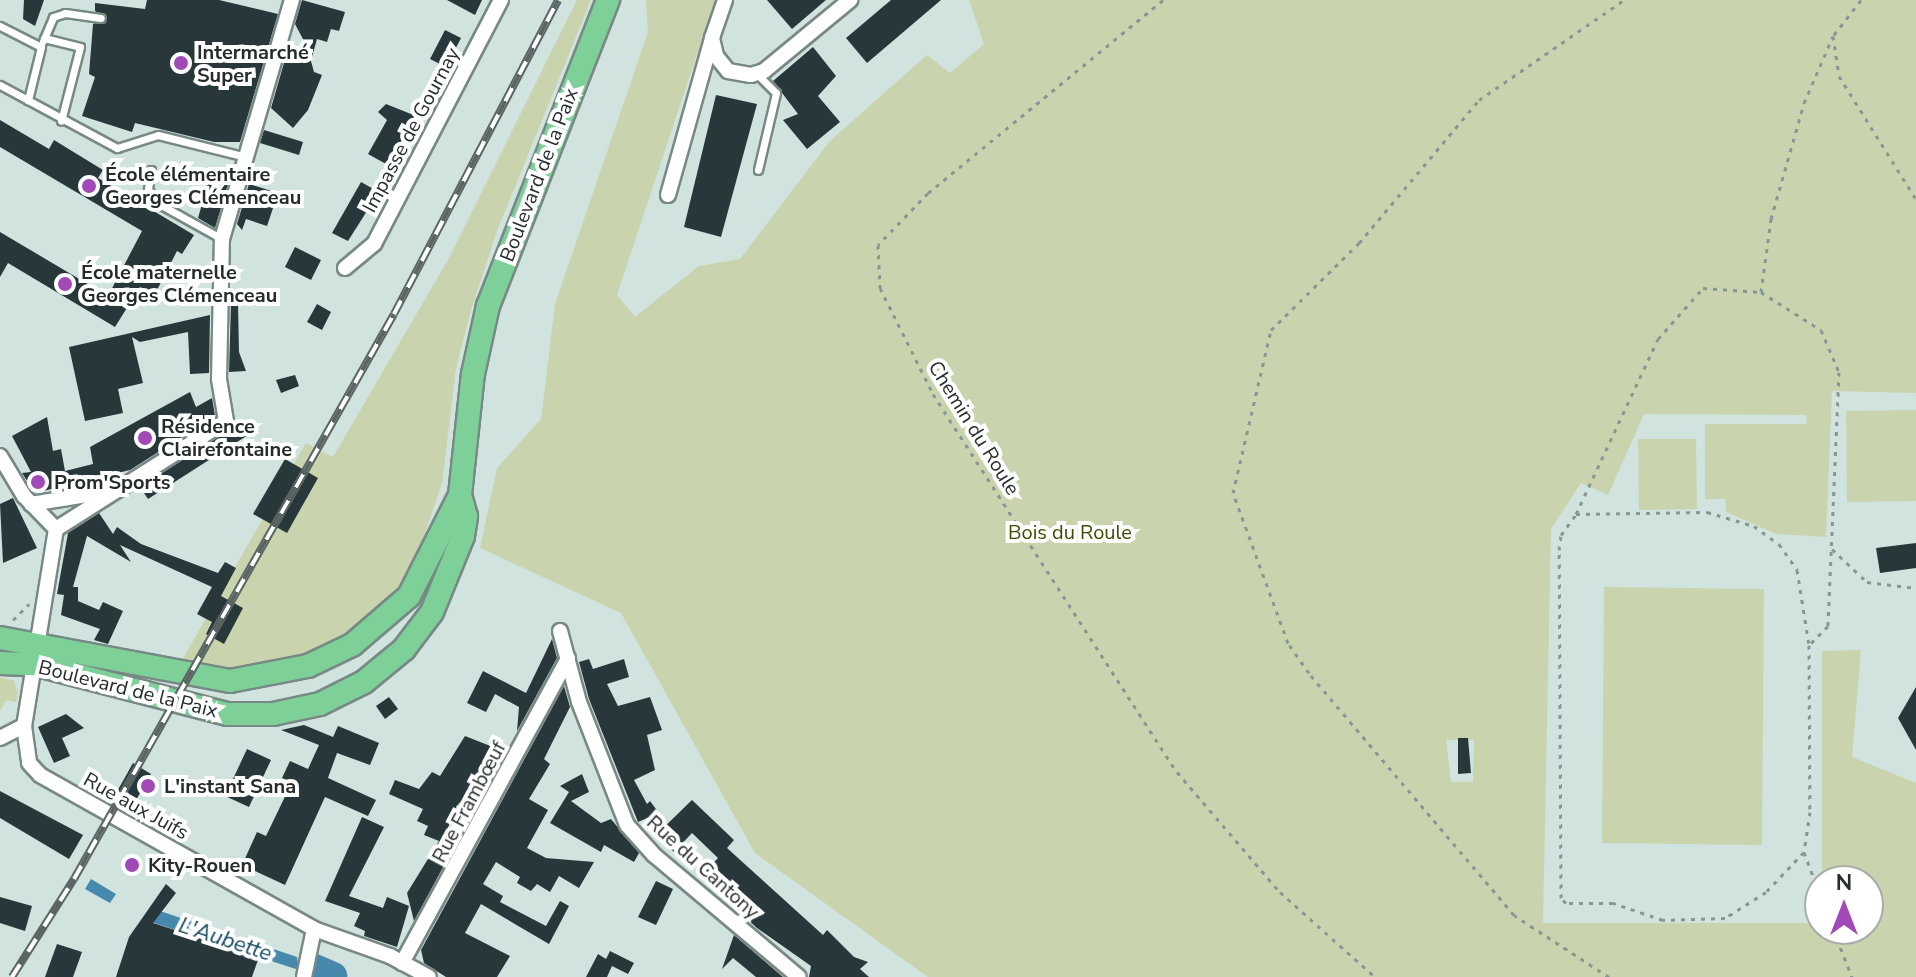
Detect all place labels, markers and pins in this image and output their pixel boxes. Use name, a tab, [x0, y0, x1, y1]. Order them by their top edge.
place label: Intermarché Super	[197, 40, 309, 87]
marker: Intermarché Super	[172, 54, 190, 72]
place label: École élémentaire Georges Clémenceau	[105, 162, 301, 209]
marker: École élémentaire Georges Clémenceau	[80, 177, 98, 195]
place label: École maternelle Georges Clémenceau	[81, 260, 277, 307]
marker: École maternelle Georges Clémenceau	[56, 275, 74, 293]
place label: Résidence Clairefontaine	[161, 414, 292, 461]
marker: Résidence Clairefontaine	[136, 429, 154, 447]
place label: Prom'Sports	[54, 470, 170, 494]
marker: Prom'Sports	[29, 473, 47, 491]
place label: L'instant Sana	[164, 774, 296, 798]
marker: L'instant Sana	[139, 777, 157, 795]
place label: Kity-Rouen	[148, 853, 252, 877]
marker: Kity-Rouen	[123, 856, 141, 874]

